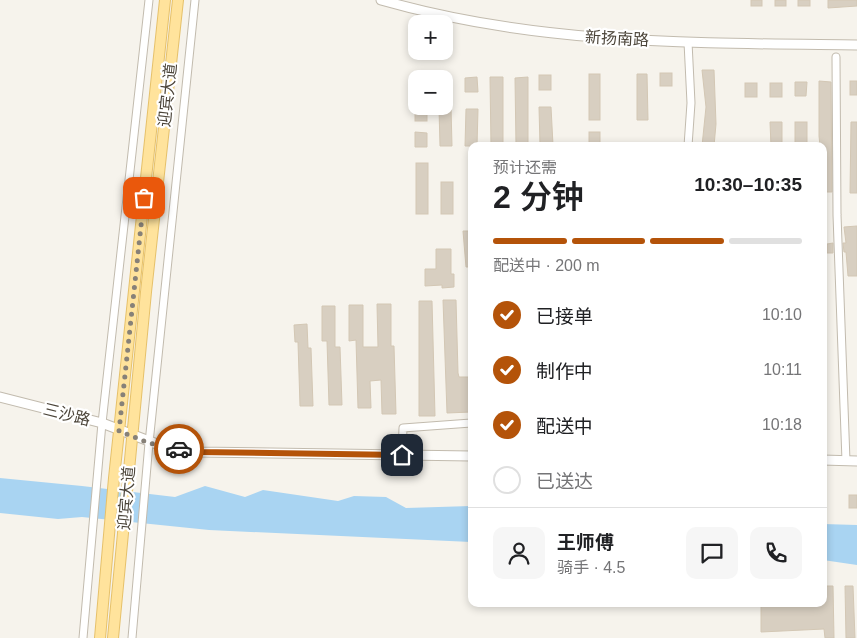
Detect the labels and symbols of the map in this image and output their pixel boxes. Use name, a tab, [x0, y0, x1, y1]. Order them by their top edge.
street label: 新扬南路	[585, 28, 649, 49]
street label: 迎宾大道	[156, 62, 179, 128]
pin	[123, 177, 165, 219]
street label: 三沙路	[42, 400, 92, 429]
courier	[154, 424, 204, 474]
pin	[381, 434, 423, 476]
street label: 迎宾大道	[115, 465, 138, 531]

